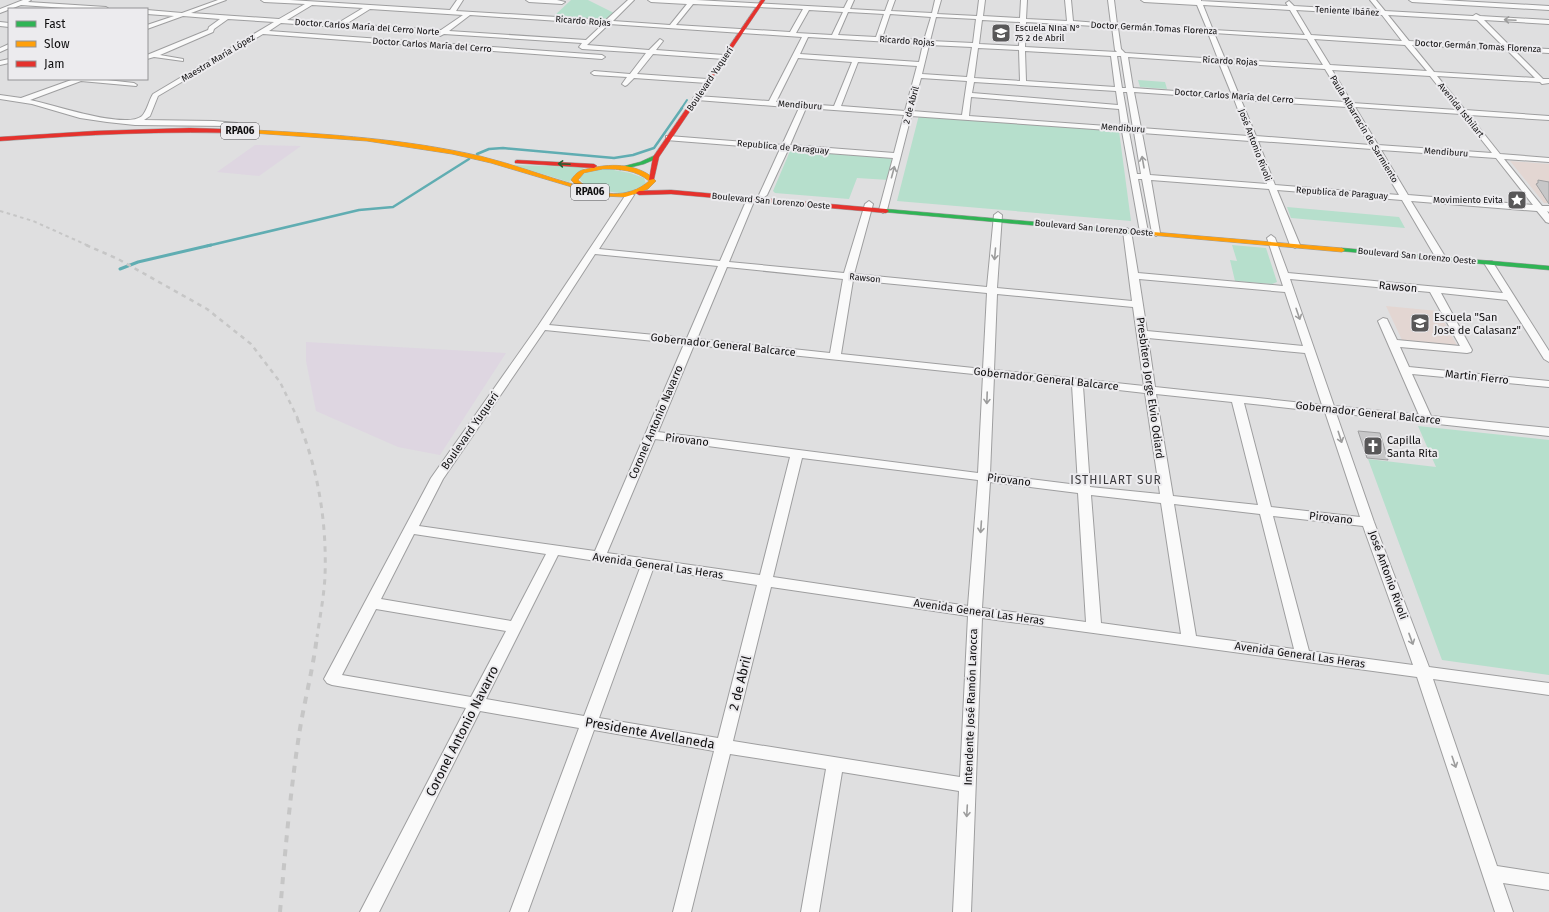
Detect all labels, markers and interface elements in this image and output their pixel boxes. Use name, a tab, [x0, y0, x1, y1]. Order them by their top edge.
street label: Teniente Ibáñez	[1315, 4, 1379, 18]
legend	[8, 8, 148, 80]
street label: Ricardo Rojas	[555, 14, 611, 28]
text: Fast	[44, 17, 66, 31]
street label: Doctor Carlos María del Cerro Norte	[294, 17, 440, 37]
one-way arrow	[1504, 17, 1517, 24]
street label: Doctor Germán Tomas Florenza	[1090, 20, 1218, 36]
school or university icon: Escuela NIna N° 75 2 de Abril	[990, 22, 1012, 44]
place label: Escuela NIna N° 75 2 de Abril	[1015, 23, 1080, 43]
street label: Maestra María López	[180, 32, 256, 84]
street label: Ricardo Rojas	[879, 34, 935, 48]
street label: Doctor Carlos María del Cerro	[372, 36, 492, 54]
text: Slow	[44, 37, 70, 51]
street label: Doctor Germán Tomas Florenza	[1414, 38, 1542, 54]
street label: Boulevard Yuquerí	[685, 45, 735, 113]
street label: Ricardo Rojas	[1202, 55, 1258, 67]
text: Jam	[44, 57, 64, 71]
street label: Paula Albarracín de Sarmiento	[1328, 74, 1400, 184]
street label: Avenida Isthilart	[1436, 81, 1486, 140]
street label: 2 de Abril	[901, 85, 921, 125]
street label: Doctor Carlos María del Cerro	[1174, 87, 1294, 105]
street label: Mendiburu	[778, 98, 822, 112]
street label: José Antonio Rívoli	[1237, 107, 1273, 183]
street label: Mendiburu	[1101, 121, 1145, 135]
road number: RPA06	[221, 123, 259, 139]
street label: Republica de Paraguay	[737, 138, 830, 156]
street label: Mendiburu	[1424, 145, 1468, 159]
one-way arrow	[1139, 156, 1147, 169]
one-way arrow	[558, 161, 571, 168]
one-way arrow	[890, 166, 897, 179]
road number: RPA06	[571, 184, 609, 200]
street label: Republica de Paraguay	[1296, 185, 1389, 201]
place icon: Movimiento Evita	[1506, 189, 1528, 211]
street label: Boulevard San Lorenzo Oeste	[711, 191, 831, 211]
place label: Movimiento Evita	[1433, 195, 1503, 205]
street label: Boulevard San Lorenzo Oeste	[1034, 218, 1154, 238]
street label: Boulevard San Lorenzo Oeste	[1357, 246, 1477, 266]
one-way arrow	[991, 247, 998, 260]
street label: Rawson	[849, 271, 881, 285]
street label: Rawson	[1378, 279, 1418, 295]
one-way arrow	[1294, 308, 1302, 320]
place label: Escuela "San Jose de Calasanz"	[1434, 311, 1521, 337]
school or university icon: Escuela "San Jose de Calasanz"	[1409, 312, 1431, 334]
street label: Presbítero Jorge Elvio Odiard	[1134, 316, 1166, 460]
street label: Gobernador General Balcarce	[650, 331, 796, 359]
street label: Coronel Antonio Navarro	[626, 363, 686, 481]
street label: Gobernador General Balcarce	[973, 365, 1119, 393]
street label: Martin Fierro	[1445, 367, 1509, 387]
street label: Boulevard Yuquerí	[438, 390, 502, 472]
one-way arrow	[983, 391, 991, 404]
street label: Gobernador General Balcarce	[1295, 399, 1441, 427]
street label: Pirovano	[664, 431, 710, 449]
one-way arrow	[1337, 431, 1345, 443]
place label: Capilla Santa Rita	[1387, 434, 1438, 460]
church icon: Capilla Santa Rita	[1362, 435, 1384, 457]
street label: Pirovano	[986, 471, 1032, 489]
district label: ISTHILART SUR	[1070, 473, 1162, 487]
street label: Pirovano	[1308, 509, 1354, 527]
one-way arrow	[977, 520, 984, 533]
street label: José Antonio Rívoli	[1366, 529, 1410, 621]
street label: Avenida General Las Heras	[592, 550, 724, 582]
street label: Avenida General Las Heras	[913, 596, 1045, 628]
street label: Intendente José Ramón Larocca	[962, 628, 980, 786]
one-way arrow	[1408, 633, 1416, 645]
street label: Avenida General Las Heras	[1234, 639, 1366, 671]
street label: 2 de Abril	[726, 654, 754, 712]
street label: Coronel Antonio Navarro	[423, 663, 501, 799]
street label: Presidente Avellaneda	[584, 714, 716, 752]
one-way arrow	[1451, 755, 1458, 768]
one-way arrow	[963, 804, 971, 817]

